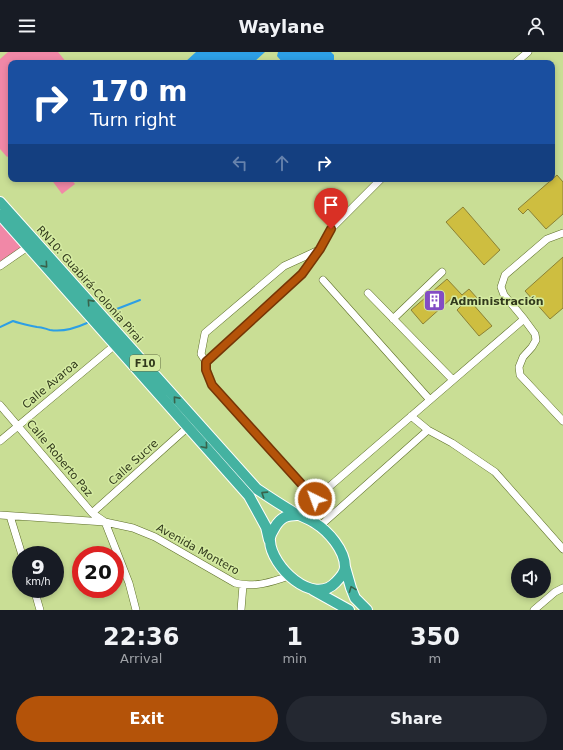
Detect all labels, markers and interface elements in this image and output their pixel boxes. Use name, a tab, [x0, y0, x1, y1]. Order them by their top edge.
icon: menu	[16, 15, 38, 37]
icon: person	[525, 15, 547, 37]
text: Waylane	[239, 16, 324, 37]
text: 170 m	[90, 75, 187, 108]
icon: right	[24, 76, 76, 128]
text: Turn right	[90, 109, 176, 130]
icon: left	[229, 152, 251, 174]
icon: ahead	[271, 152, 293, 174]
icon: right	[313, 152, 335, 174]
pin	[314, 188, 348, 229]
icon: arrive	[320, 194, 342, 216]
street label: RN10: Guabirá-Colonia Pirai	[34, 223, 146, 345]
one-way arrow	[40, 260, 47, 267]
building icon: Administración	[422, 288, 448, 314]
place label: Administración	[450, 295, 544, 308]
one-way arrow	[88, 299, 95, 306]
road number: F10	[130, 355, 160, 371]
street label: Calle Avaroa	[20, 357, 81, 411]
one-way arrow	[173, 397, 180, 404]
street label: Calle Roberto Paz	[24, 417, 96, 499]
street label: Calle Sucre	[106, 437, 161, 488]
one-way arrow	[200, 441, 207, 449]
position arrow	[294, 478, 336, 520]
one-way arrow	[261, 491, 268, 499]
street label: Avenida Montero	[154, 521, 242, 578]
speed limit sign: 20	[72, 546, 124, 598]
text: 9	[31, 555, 45, 579]
map controls	[511, 558, 551, 598]
button: sound	[511, 558, 551, 598]
text: km/h	[25, 576, 51, 587]
one-way arrow	[348, 586, 357, 593]
text: 22:36	[103, 623, 179, 651]
text: 1	[286, 623, 303, 651]
text: 350	[410, 623, 460, 651]
text: Arrival	[120, 651, 162, 666]
text: min	[282, 651, 307, 666]
text: m	[429, 651, 441, 666]
button: Exit	[16, 696, 278, 742]
button: Share	[286, 696, 547, 742]

